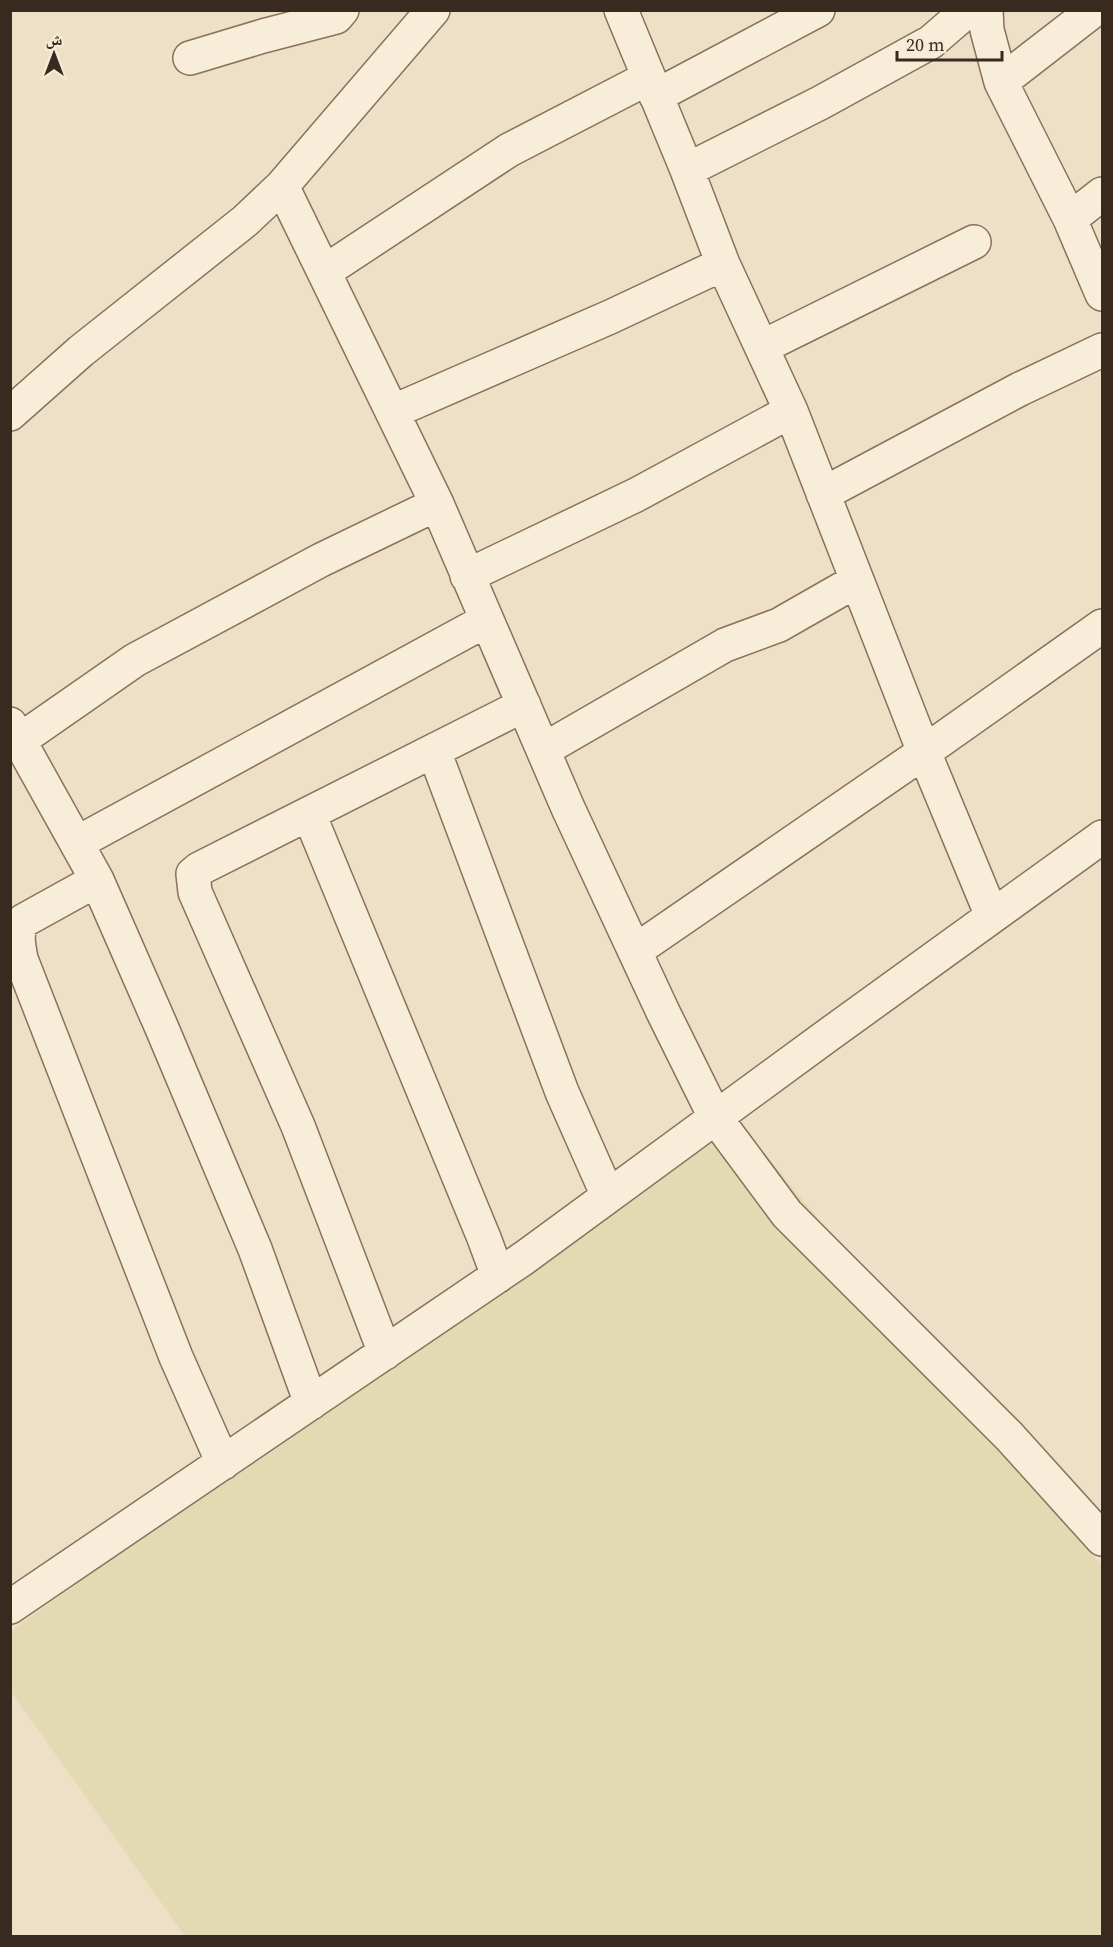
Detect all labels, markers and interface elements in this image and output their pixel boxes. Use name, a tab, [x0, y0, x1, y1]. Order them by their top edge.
north arrow	[24, 24, 84, 84]
scale bar	[897, 24, 1002, 62]
text: ش	[46, 28, 63, 50]
text: 20 m	[906, 32, 944, 57]

